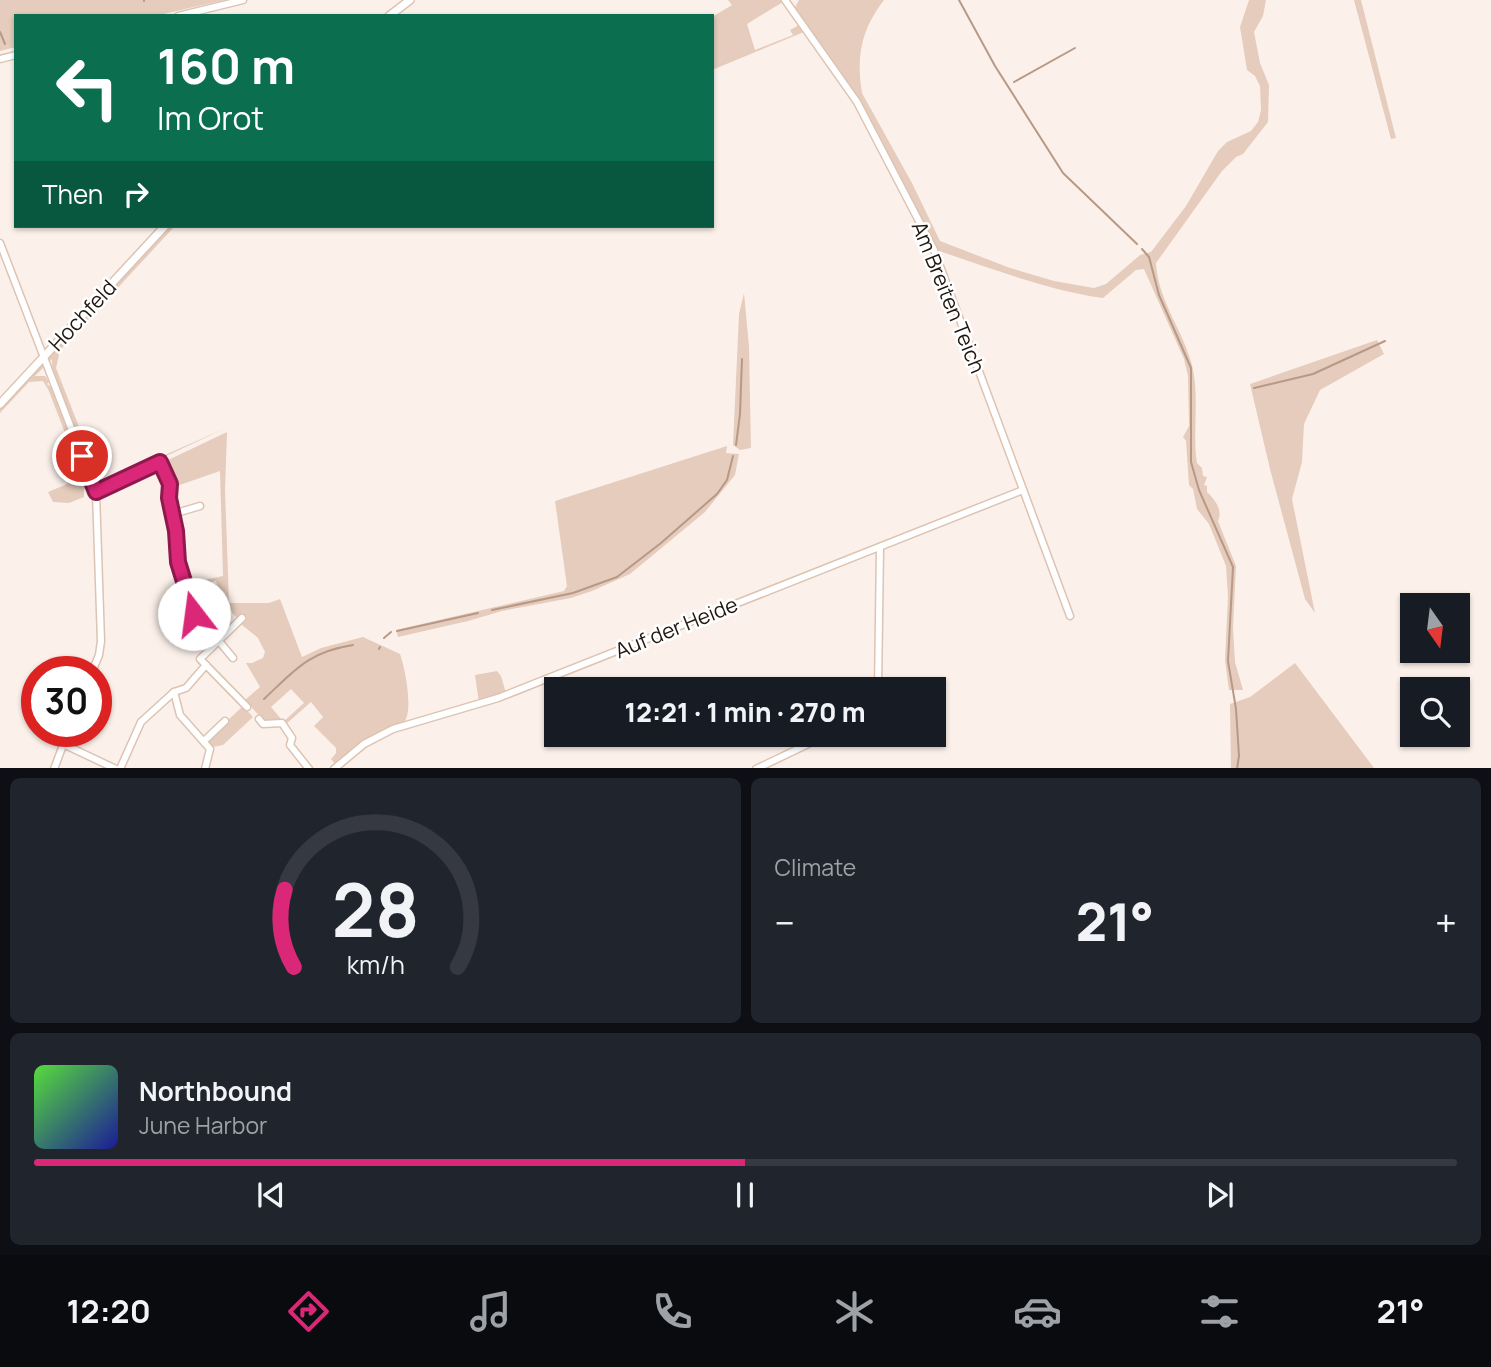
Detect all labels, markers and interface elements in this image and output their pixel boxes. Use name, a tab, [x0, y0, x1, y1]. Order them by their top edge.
text: 160 m	[157, 32, 295, 99]
icon: left	[42, 42, 133, 133]
text: Im Orot	[157, 96, 264, 140]
icon: right	[117, 175, 155, 213]
text: Then	[42, 176, 103, 212]
street label: Am Breiten Teich	[906, 217, 992, 377]
street label: Hochfeld	[42, 273, 122, 357]
pin	[52, 426, 112, 486]
icon: arrive	[63, 437, 101, 475]
position arrow	[157, 577, 231, 651]
street label: Auf der Heide	[610, 590, 742, 664]
north arrow	[1400, 593, 1470, 663]
map controls	[1400, 593, 1470, 747]
speed limit sign: 30	[21, 656, 112, 747]
button: search	[1400, 677, 1470, 747]
text: 12:21 · 1 min · 270 m	[624, 694, 866, 730]
text: Climate	[775, 851, 856, 883]
text: 28	[331, 859, 419, 959]
text: 21°	[1076, 886, 1154, 957]
text: −	[775, 896, 795, 948]
text: +	[1435, 896, 1457, 948]
text: km/h	[346, 946, 404, 981]
text: Northbound	[139, 1073, 292, 1109]
text: June Harbor	[139, 1109, 267, 1141]
icon: previous	[252, 1176, 290, 1214]
icon: pause	[726, 1176, 764, 1214]
icon: next	[1201, 1176, 1239, 1214]
icon: directions	[284, 1287, 333, 1336]
icon: music	[466, 1287, 515, 1336]
icon: phone	[648, 1287, 697, 1336]
icon: climate	[830, 1287, 879, 1336]
icon: car	[1013, 1287, 1062, 1336]
icon: filters	[1195, 1287, 1244, 1336]
text: 12:20	[67, 1289, 151, 1333]
text: 21°	[1377, 1289, 1424, 1333]

